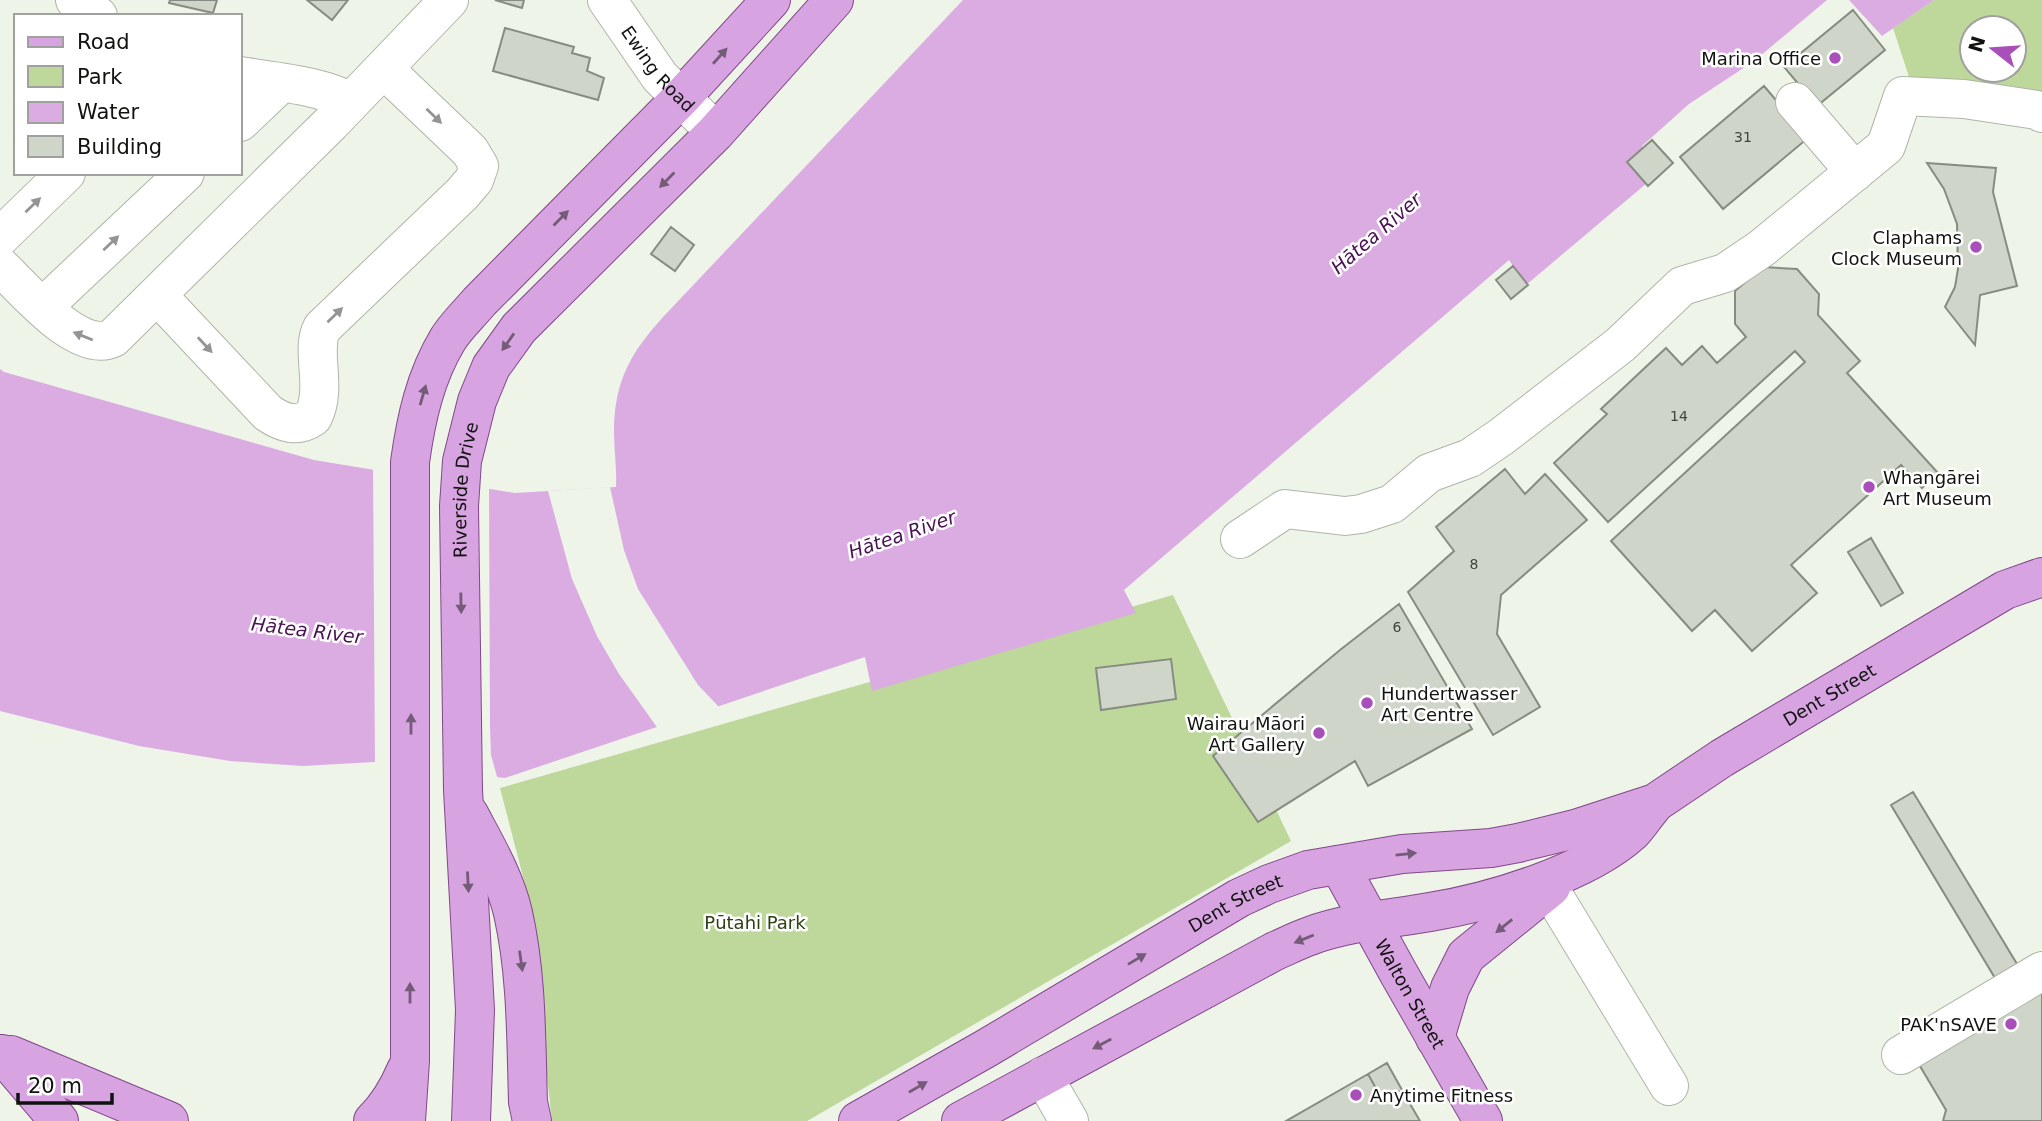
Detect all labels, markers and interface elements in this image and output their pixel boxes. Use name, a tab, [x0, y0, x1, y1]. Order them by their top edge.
legend	[14, 14, 242, 175]
north arrow	[1958, 14, 2028, 84]
street label: Ewing Road	[617, 22, 699, 116]
text: Road	[77, 30, 130, 54]
text: N	[1964, 33, 1990, 55]
one-way arrow	[712, 47, 728, 65]
place label: Marina Office	[1701, 48, 1821, 69]
marker: Marina Office	[1827, 50, 1843, 66]
text: Park	[77, 65, 123, 89]
text: Water	[77, 100, 139, 124]
one-way arrow	[425, 108, 442, 124]
house number: 31	[1734, 129, 1752, 145]
text: Building	[77, 135, 162, 159]
one-way arrow	[660, 171, 676, 188]
water label: Hātea River	[1327, 187, 1426, 278]
one-way arrow	[24, 197, 41, 213]
one-way arrow	[553, 210, 569, 226]
place label: Claphams Clock Museum	[1831, 227, 1962, 269]
one-way arrow	[102, 236, 119, 252]
marker: Claphams Clock Museum	[1968, 239, 1984, 255]
one-way arrow	[327, 307, 344, 324]
one-way arrow	[73, 330, 94, 341]
one-way arrow	[502, 333, 516, 351]
one-way arrow	[196, 336, 212, 353]
one-way arrow	[418, 384, 429, 406]
house number: 14	[1670, 408, 1688, 424]
street label: Riverside Drive	[448, 419, 482, 558]
place label: Whangārei Art Museum	[1883, 467, 1992, 509]
marker: Whangārei Art Museum	[1861, 479, 1877, 495]
water label: Hātea River	[845, 505, 960, 563]
house number: 8	[1470, 556, 1478, 572]
one-way arrow	[455, 592, 466, 614]
water label: Hātea River	[250, 612, 365, 648]
house number: 6	[1393, 619, 1402, 635]
street label: Dent Street	[1779, 659, 1879, 730]
place label: Hundertwasser Art Centre	[1381, 683, 1518, 725]
marker: Hundertwasser Art Centre	[1359, 695, 1375, 711]
one-way arrow	[405, 713, 417, 735]
place label: Wairau Māori Art Gallery	[1187, 713, 1305, 755]
marker: Wairau Māori Art Gallery	[1311, 725, 1327, 741]
one-way arrow	[1395, 848, 1417, 859]
street label: Dent Street	[1184, 870, 1285, 936]
one-way arrow	[463, 872, 474, 894]
park label: Pūtahi Park	[704, 912, 806, 933]
one-way arrow	[1495, 918, 1513, 933]
one-way arrow	[1293, 933, 1314, 944]
street label: Walton Street	[1371, 935, 1450, 1052]
one-way arrow	[516, 950, 527, 972]
one-way arrow	[1127, 953, 1146, 965]
one-way arrow	[404, 982, 416, 1004]
place label: PAK'nSAVE	[1900, 1014, 1997, 1035]
marker: PAK'nSAVE	[2003, 1016, 2019, 1032]
one-way arrow	[1093, 1038, 1112, 1050]
scale bar	[18, 1062, 112, 1106]
text: 20 m	[28, 1074, 82, 1098]
one-way arrow	[908, 1081, 927, 1093]
place label: Anytime Fitness	[1370, 1085, 1513, 1106]
marker: Anytime Fitness	[1348, 1087, 1364, 1103]

